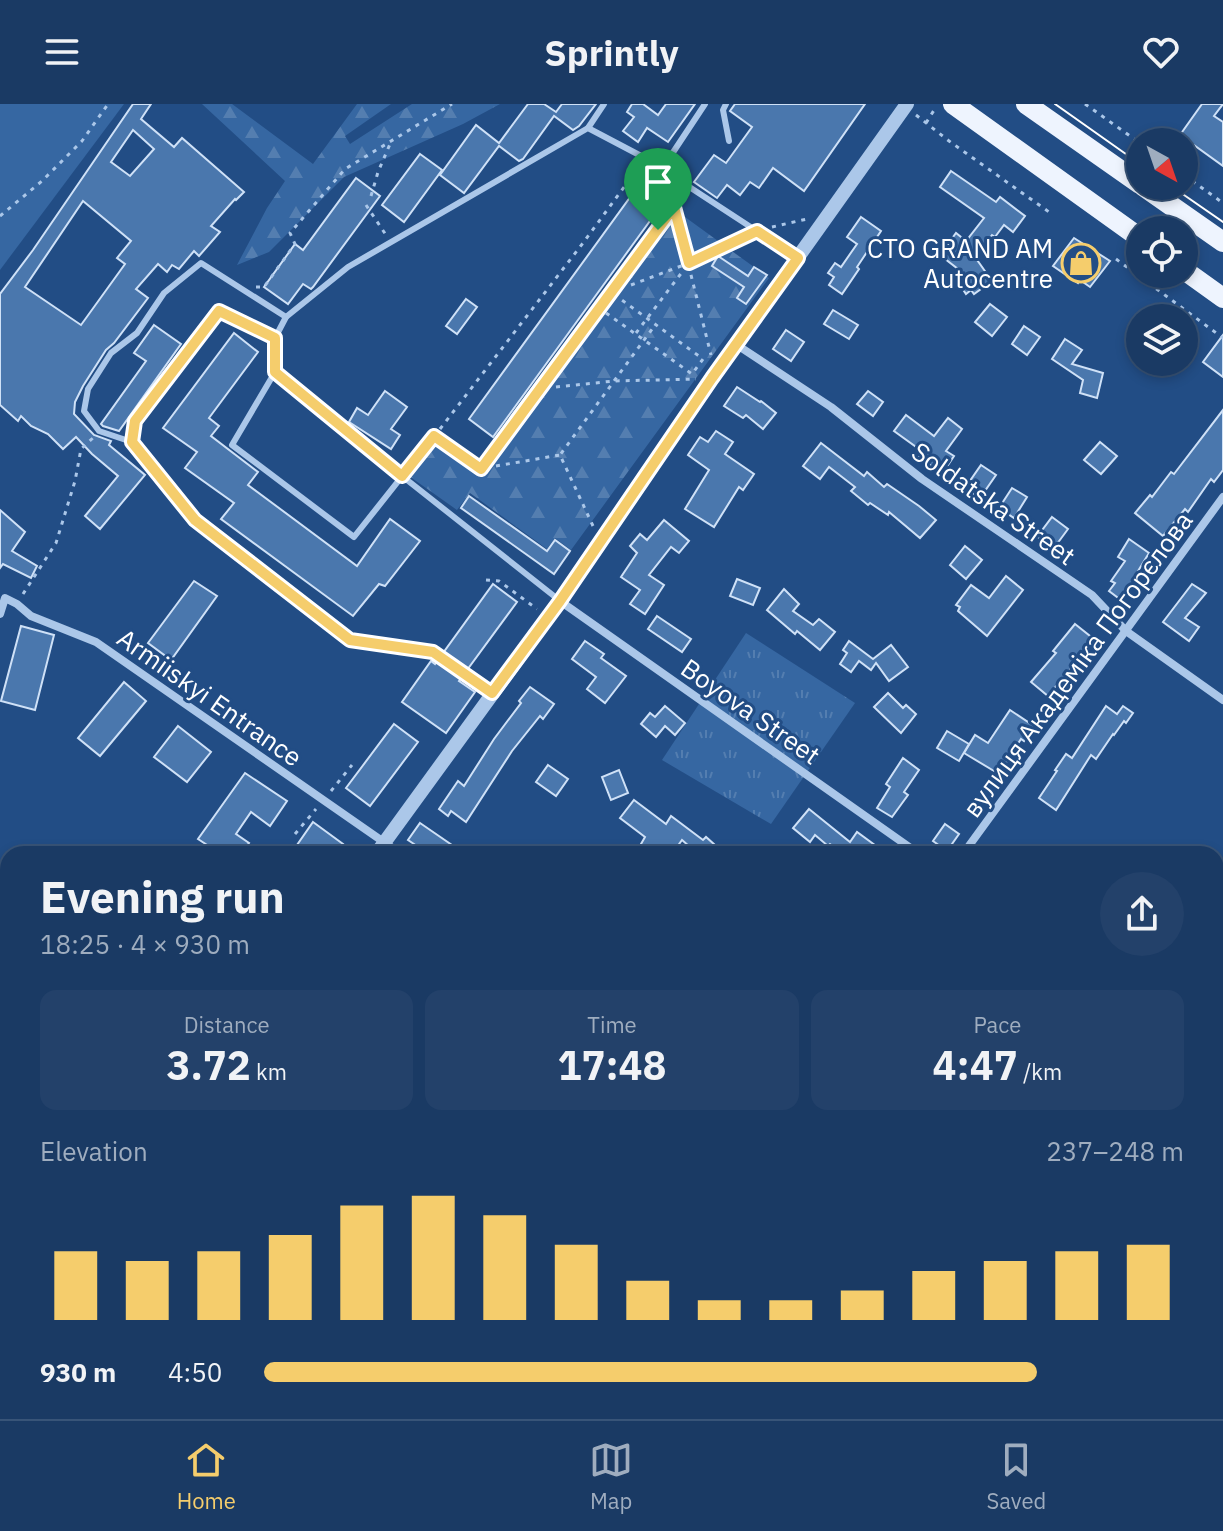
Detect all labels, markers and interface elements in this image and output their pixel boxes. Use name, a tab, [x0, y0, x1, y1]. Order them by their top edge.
text: Sprintly	[544, 29, 679, 76]
icon: menu	[40, 30, 84, 74]
icon: heart	[1139, 30, 1183, 74]
north arrow	[1126, 128, 1198, 200]
map controls	[1126, 128, 1198, 376]
pin	[624, 148, 692, 230]
icon: arrive	[636, 160, 680, 204]
button: locate	[1126, 216, 1198, 288]
place label: СТО GRAND AM Autocentre	[867, 231, 1053, 295]
shop icon: СТО GRAND AM Autocentre	[1060, 242, 1102, 284]
button: layers	[1126, 304, 1198, 376]
street label: Soldatska Street	[905, 434, 1083, 572]
street label: вулиця Академіка Погорєлова	[955, 504, 1200, 824]
street label: Armiiskyi Entrance	[111, 620, 309, 774]
street label: Boyova Street	[675, 650, 827, 772]
text: Evening run	[40, 868, 285, 925]
button: share	[1100, 872, 1184, 956]
text: 18:25 · 4 × 930 m	[40, 927, 250, 961]
text: Distance	[184, 1010, 270, 1039]
text: Time	[587, 1010, 637, 1039]
text: Pace	[973, 1010, 1021, 1039]
text: 3.72	[166, 1039, 251, 1091]
text: 17:48	[557, 1039, 667, 1091]
text: 4:47	[933, 1039, 1018, 1091]
text: km	[251, 1057, 287, 1086]
text: /km	[1018, 1057, 1062, 1086]
text: Elevation	[40, 1134, 148, 1168]
text: 237–248 m	[1046, 1134, 1184, 1168]
text: 930 m	[40, 1355, 116, 1389]
text: 4:50	[168, 1355, 222, 1389]
tab: Home	[177, 1438, 236, 1515]
tab: Map	[589, 1438, 633, 1515]
tab: Saved	[986, 1438, 1046, 1515]

